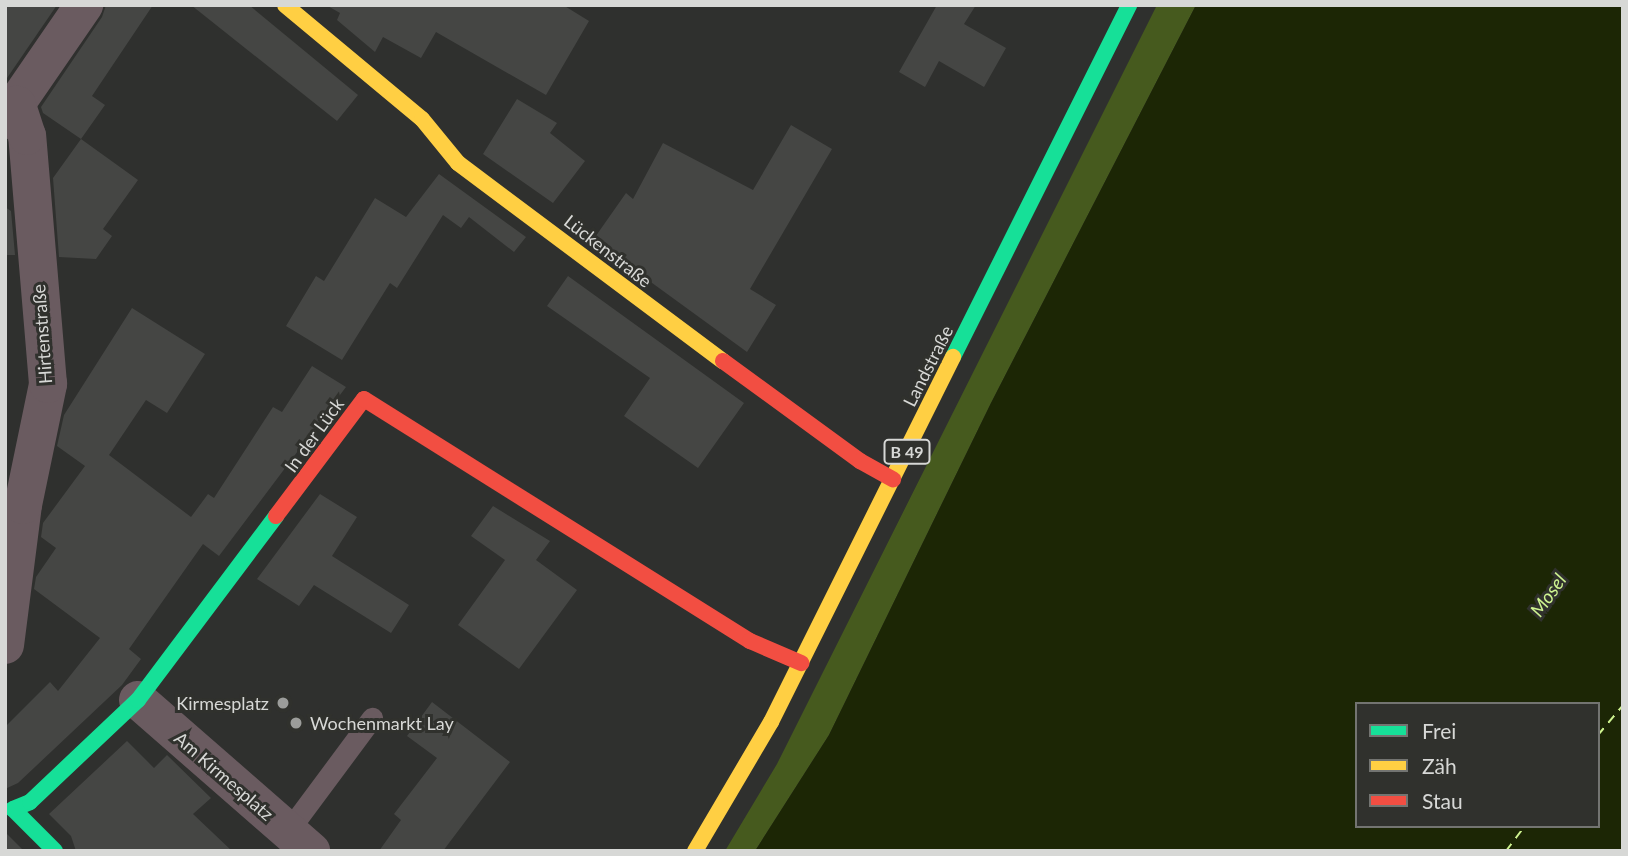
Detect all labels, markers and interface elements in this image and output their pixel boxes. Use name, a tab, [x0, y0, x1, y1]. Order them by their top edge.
street label: Lückenstraße	[560, 210, 656, 292]
street label: Hirtenstraße	[28, 283, 56, 385]
street label: Landstraße	[898, 322, 958, 410]
street label: In der Lück	[280, 394, 348, 476]
road number: B 49	[883, 440, 932, 464]
water label: Mosel	[1525, 569, 1571, 621]
place label: Kirmesplatz	[176, 692, 269, 714]
marker: Kirmesplatz	[275, 695, 291, 711]
legend	[1355, 702, 1600, 828]
place label: Wochenmarkt Lay	[310, 712, 454, 734]
marker: Wochenmarkt Lay	[288, 715, 304, 731]
text: Frei	[1422, 718, 1456, 743]
street label: Am Kirmesplatz	[170, 727, 278, 825]
text: Zäh	[1422, 753, 1457, 778]
text: Stau	[1422, 788, 1463, 813]

